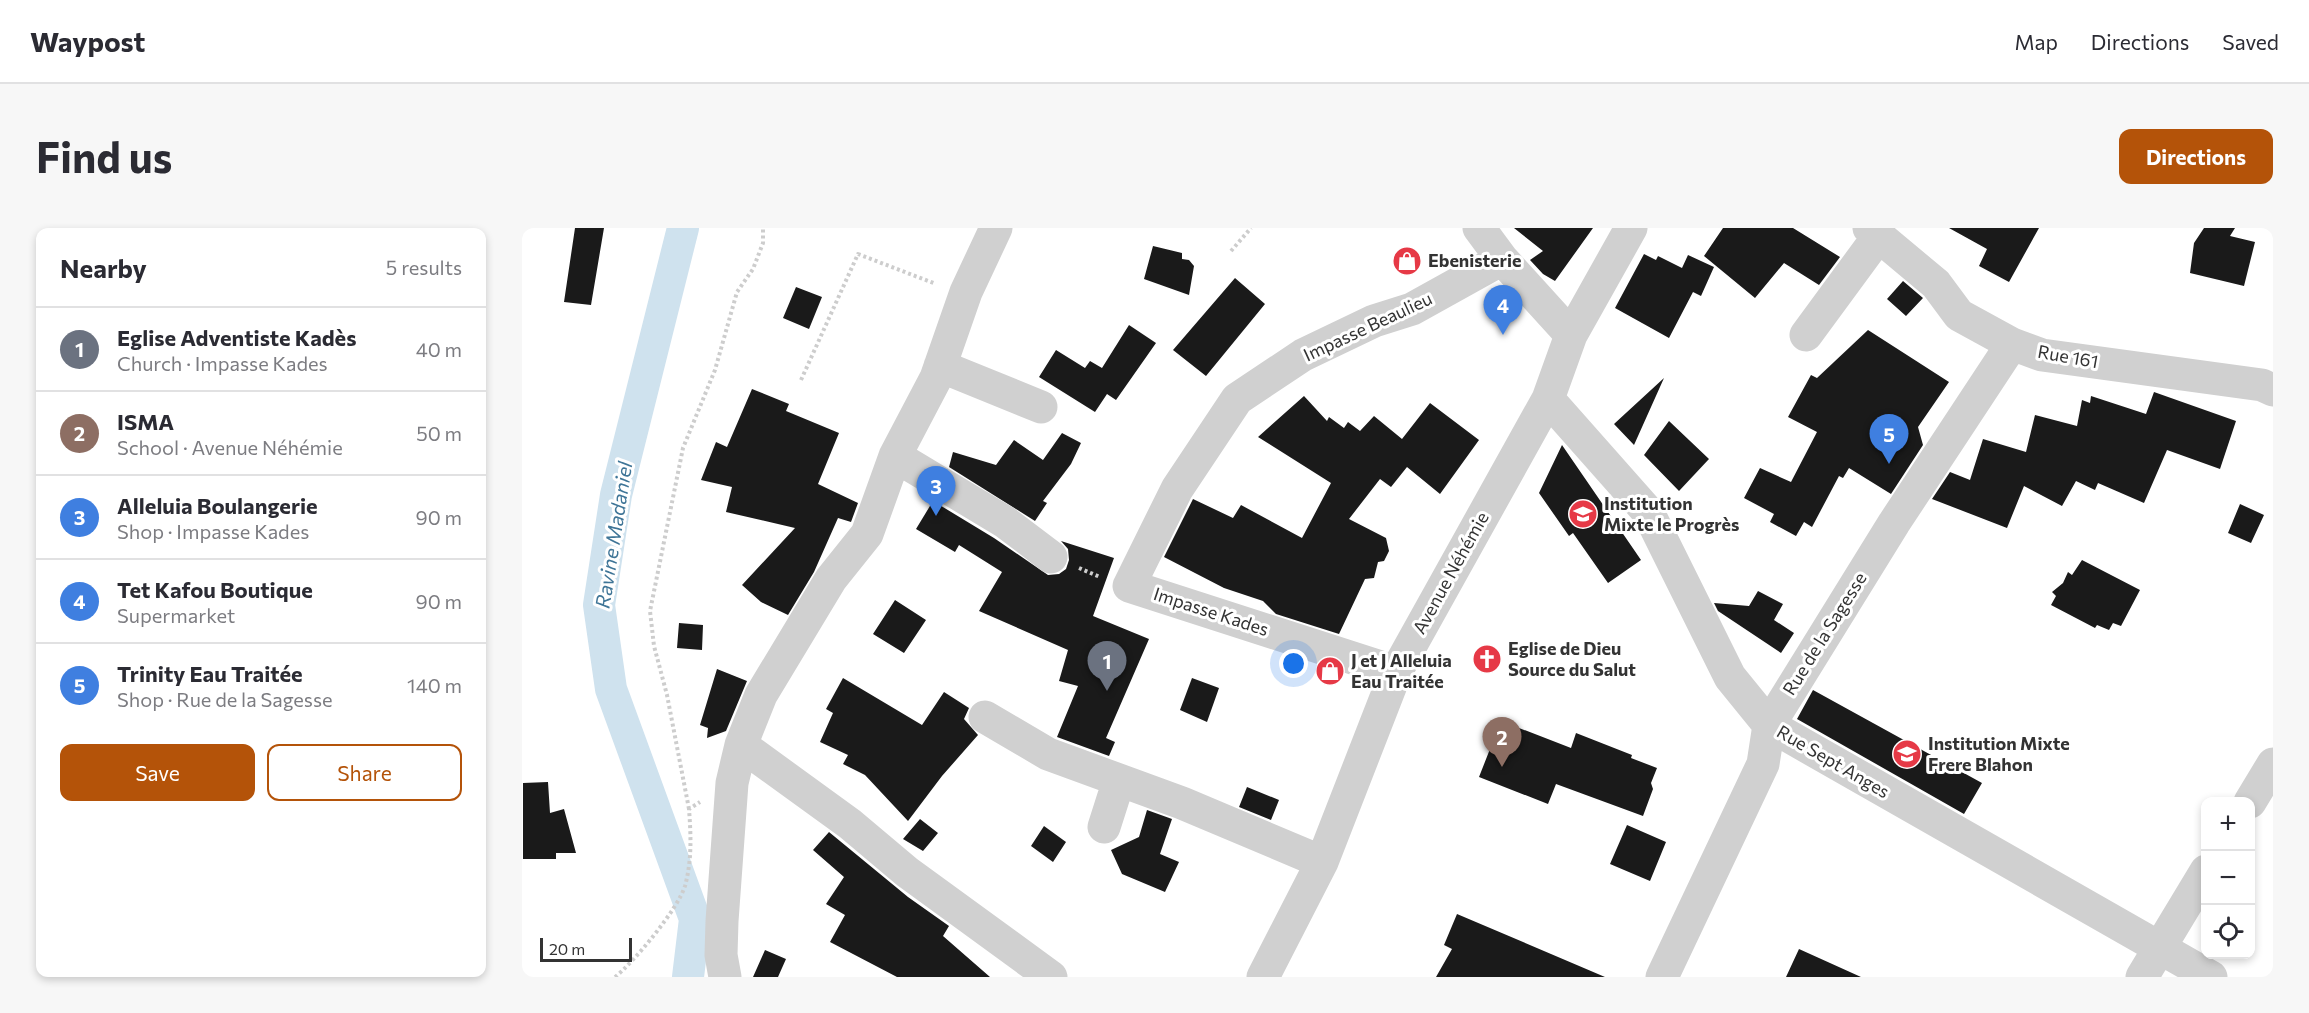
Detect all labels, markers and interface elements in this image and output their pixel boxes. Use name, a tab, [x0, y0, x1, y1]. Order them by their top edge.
text: Waypost	[30, 24, 145, 58]
text: Map	[2015, 29, 2058, 54]
text: Directions	[2091, 29, 2189, 54]
text: Saved	[2222, 29, 2279, 54]
button: Directions	[2119, 129, 2273, 184]
text: Find us	[36, 130, 172, 182]
shop icon: Ebenisterie	[1391, 245, 1423, 277]
place label: Ebenisterie	[1428, 249, 1522, 271]
text: Nearby	[60, 252, 147, 283]
text: 5 results	[386, 255, 462, 279]
pin: 4	[1484, 285, 1522, 335]
street label: Impasse Beaulieu	[1300, 287, 1435, 366]
text: Eglise Adventiste Kadès	[117, 324, 356, 351]
text: 1	[75, 337, 84, 361]
text: 40 m	[416, 337, 462, 361]
street label: Rue 161	[2036, 340, 2100, 372]
text: Church · Impasse Kades	[117, 351, 328, 375]
text: ISMA	[117, 408, 174, 435]
pin: 5	[1870, 414, 1908, 464]
text: 2	[74, 421, 85, 445]
text: 50 m	[416, 421, 462, 445]
text: School · Avenue Néhémie	[117, 435, 343, 459]
water label: Ravine Madaniel	[590, 459, 637, 610]
pin: 3	[916, 466, 956, 516]
text: Alleluia Boulangerie	[117, 492, 318, 519]
place label: Institution Mixte le Progrès	[1604, 492, 1739, 535]
school or university icon: Institution Mixte le Progrès	[1567, 498, 1599, 530]
text: 3	[74, 505, 85, 529]
text: 90 m	[416, 505, 462, 529]
street label: Avenue Néhémie	[1407, 508, 1493, 637]
text: Shop · Impasse Kades	[117, 519, 309, 543]
street label: Rue de la Sagesse	[1778, 568, 1871, 699]
text: Tet Kafou Boutique	[117, 576, 313, 603]
street label: Impasse Kades	[1151, 582, 1272, 640]
text: 4	[73, 589, 86, 613]
text: 90 m	[416, 589, 462, 613]
text: Supermarket	[117, 603, 235, 627]
place label: Eglise de Dieu Source du Salut	[1508, 637, 1636, 680]
pin: 1	[1088, 642, 1126, 691]
church icon: Eglise de Dieu Source du Salut	[1471, 643, 1503, 675]
your location	[1279, 649, 1308, 678]
place label: J et J Alleluia Eau Traitée	[1351, 649, 1452, 692]
shop icon: J et J Alleluia Eau Traitée	[1314, 655, 1346, 687]
text: Trinity Eau Traitée	[117, 660, 303, 687]
text: 5	[74, 673, 85, 697]
text: 140 m	[407, 673, 462, 697]
text: Shop · Rue de la Sagesse	[117, 687, 333, 711]
pin: 2	[1482, 718, 1522, 767]
street label: Rue Sept Anges	[1773, 720, 1894, 802]
place label: Institution Mixte Frere Blahon	[1928, 732, 2070, 775]
school or university icon: Institution Mixte Frere Blahon	[1891, 738, 1923, 770]
button: Save	[60, 744, 255, 801]
button: Share	[267, 744, 462, 801]
map controls	[2201, 797, 2255, 959]
button: +	[2201, 797, 2255, 851]
button: −	[2201, 851, 2255, 905]
button: locate	[2201, 905, 2255, 959]
scale bar	[540, 935, 632, 962]
text: 20 m	[549, 939, 585, 958]

